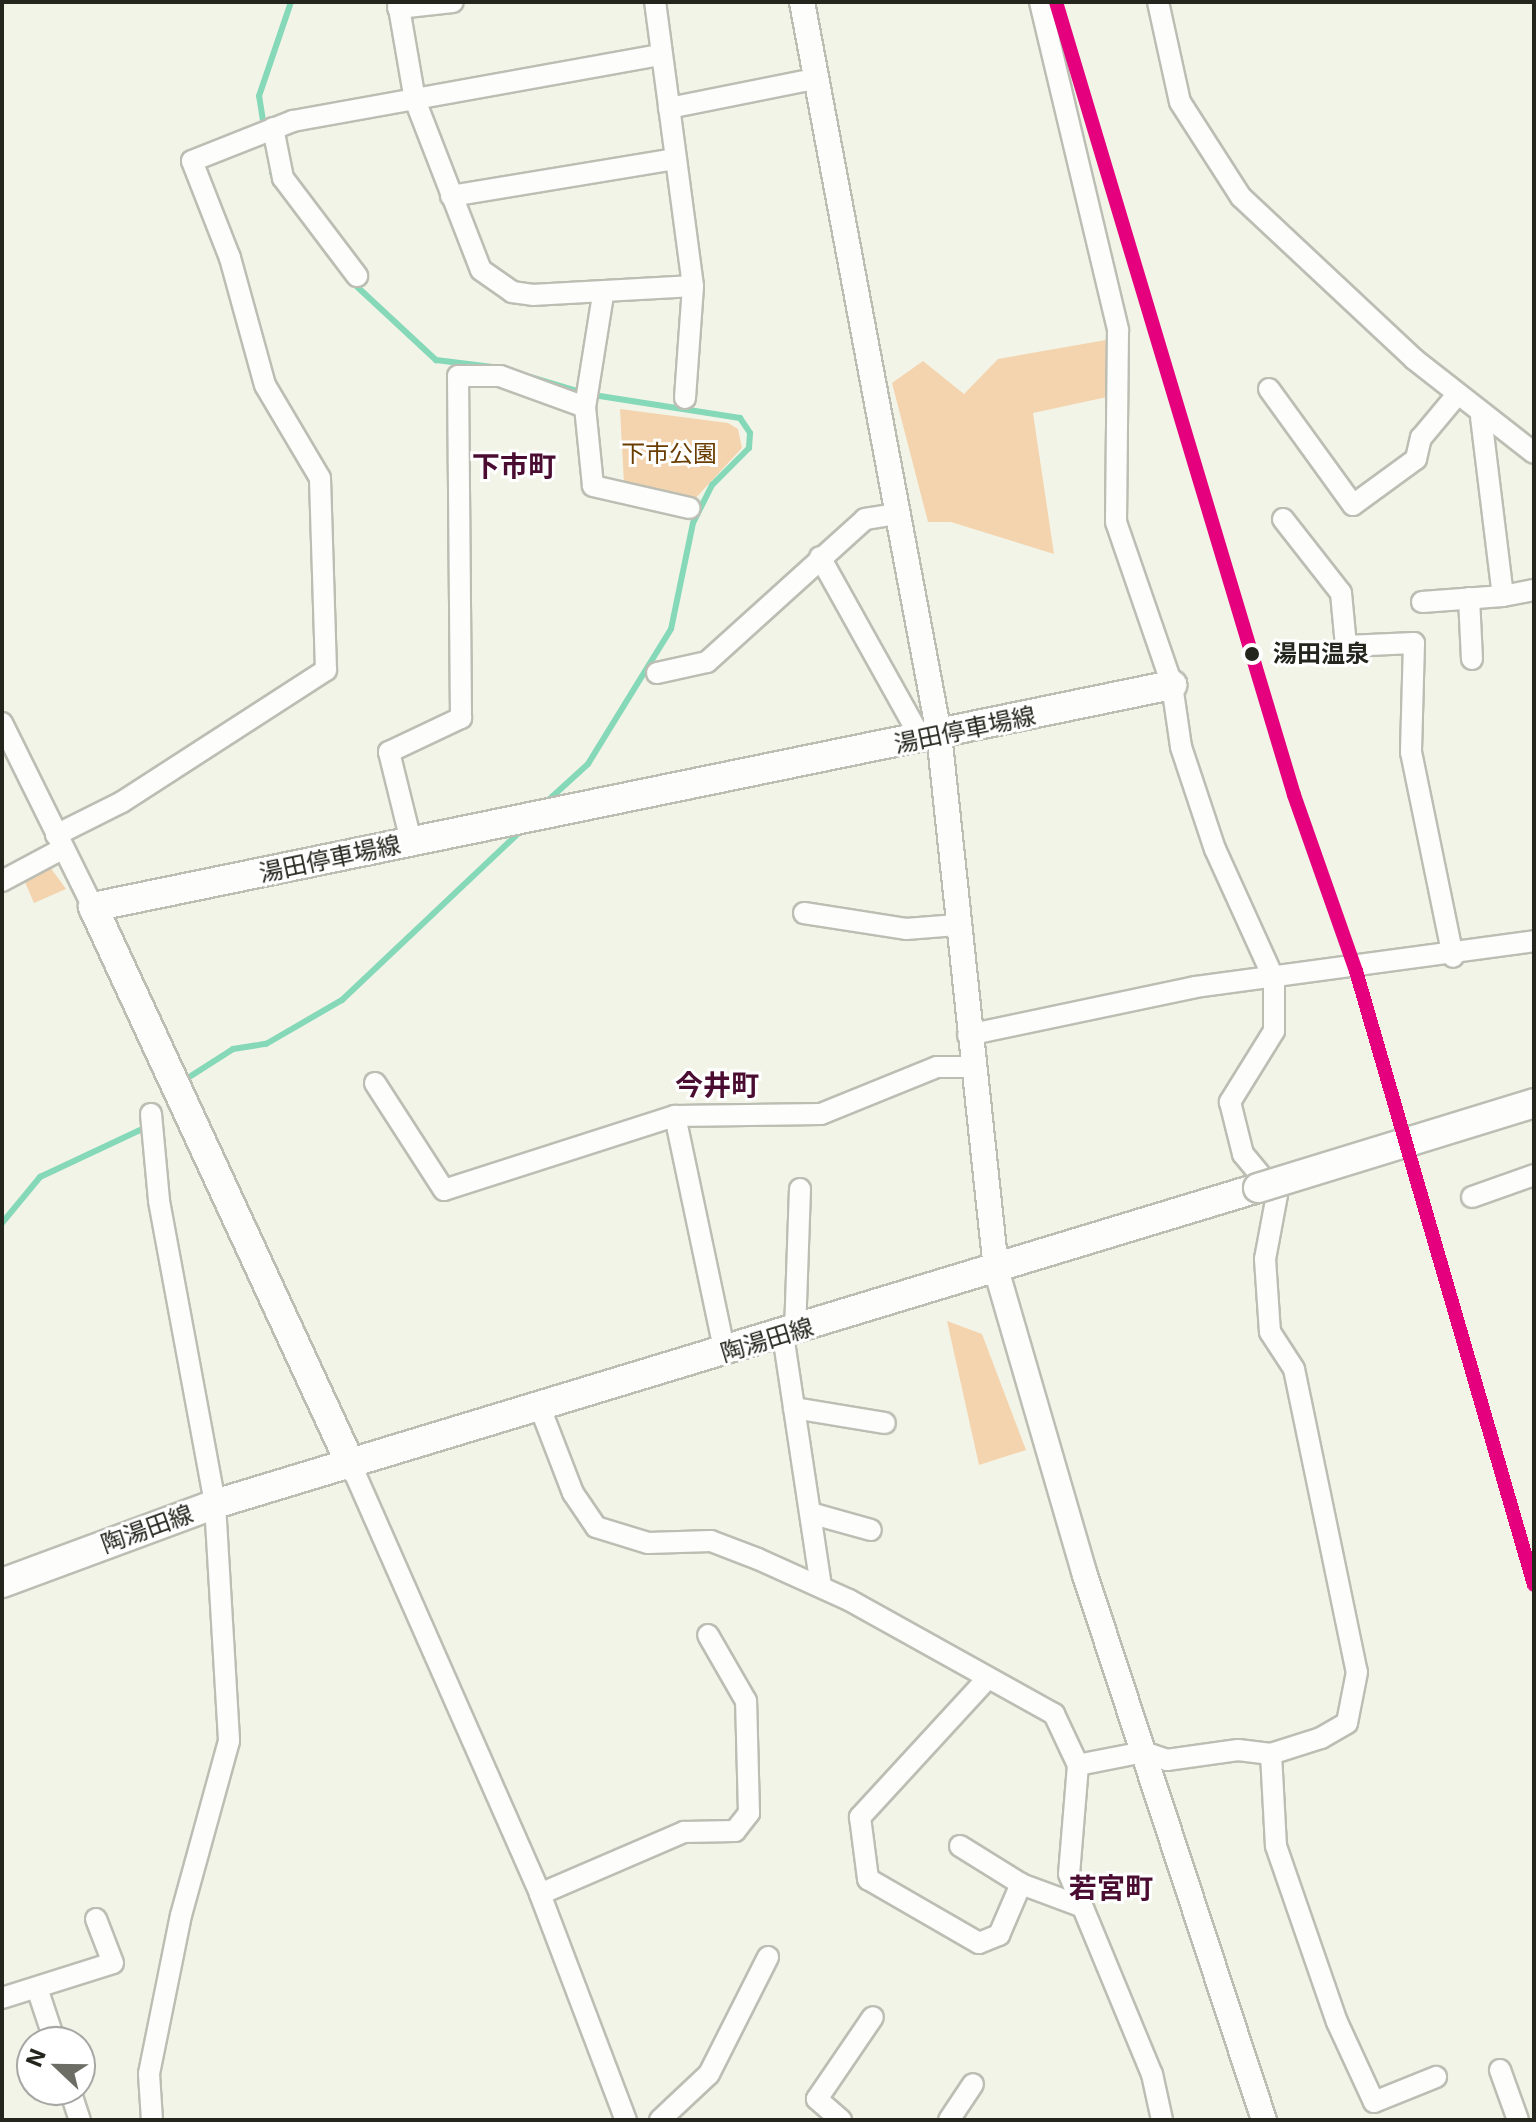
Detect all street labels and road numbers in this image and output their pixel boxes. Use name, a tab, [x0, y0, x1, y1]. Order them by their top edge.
street label: 湯田停車場線	[892, 701, 1038, 759]
street label: 湯田停車場線	[257, 830, 403, 888]
street label: 陶湯田線	[717, 1312, 817, 1368]
street label: 陶湯田線	[97, 1499, 197, 1559]

